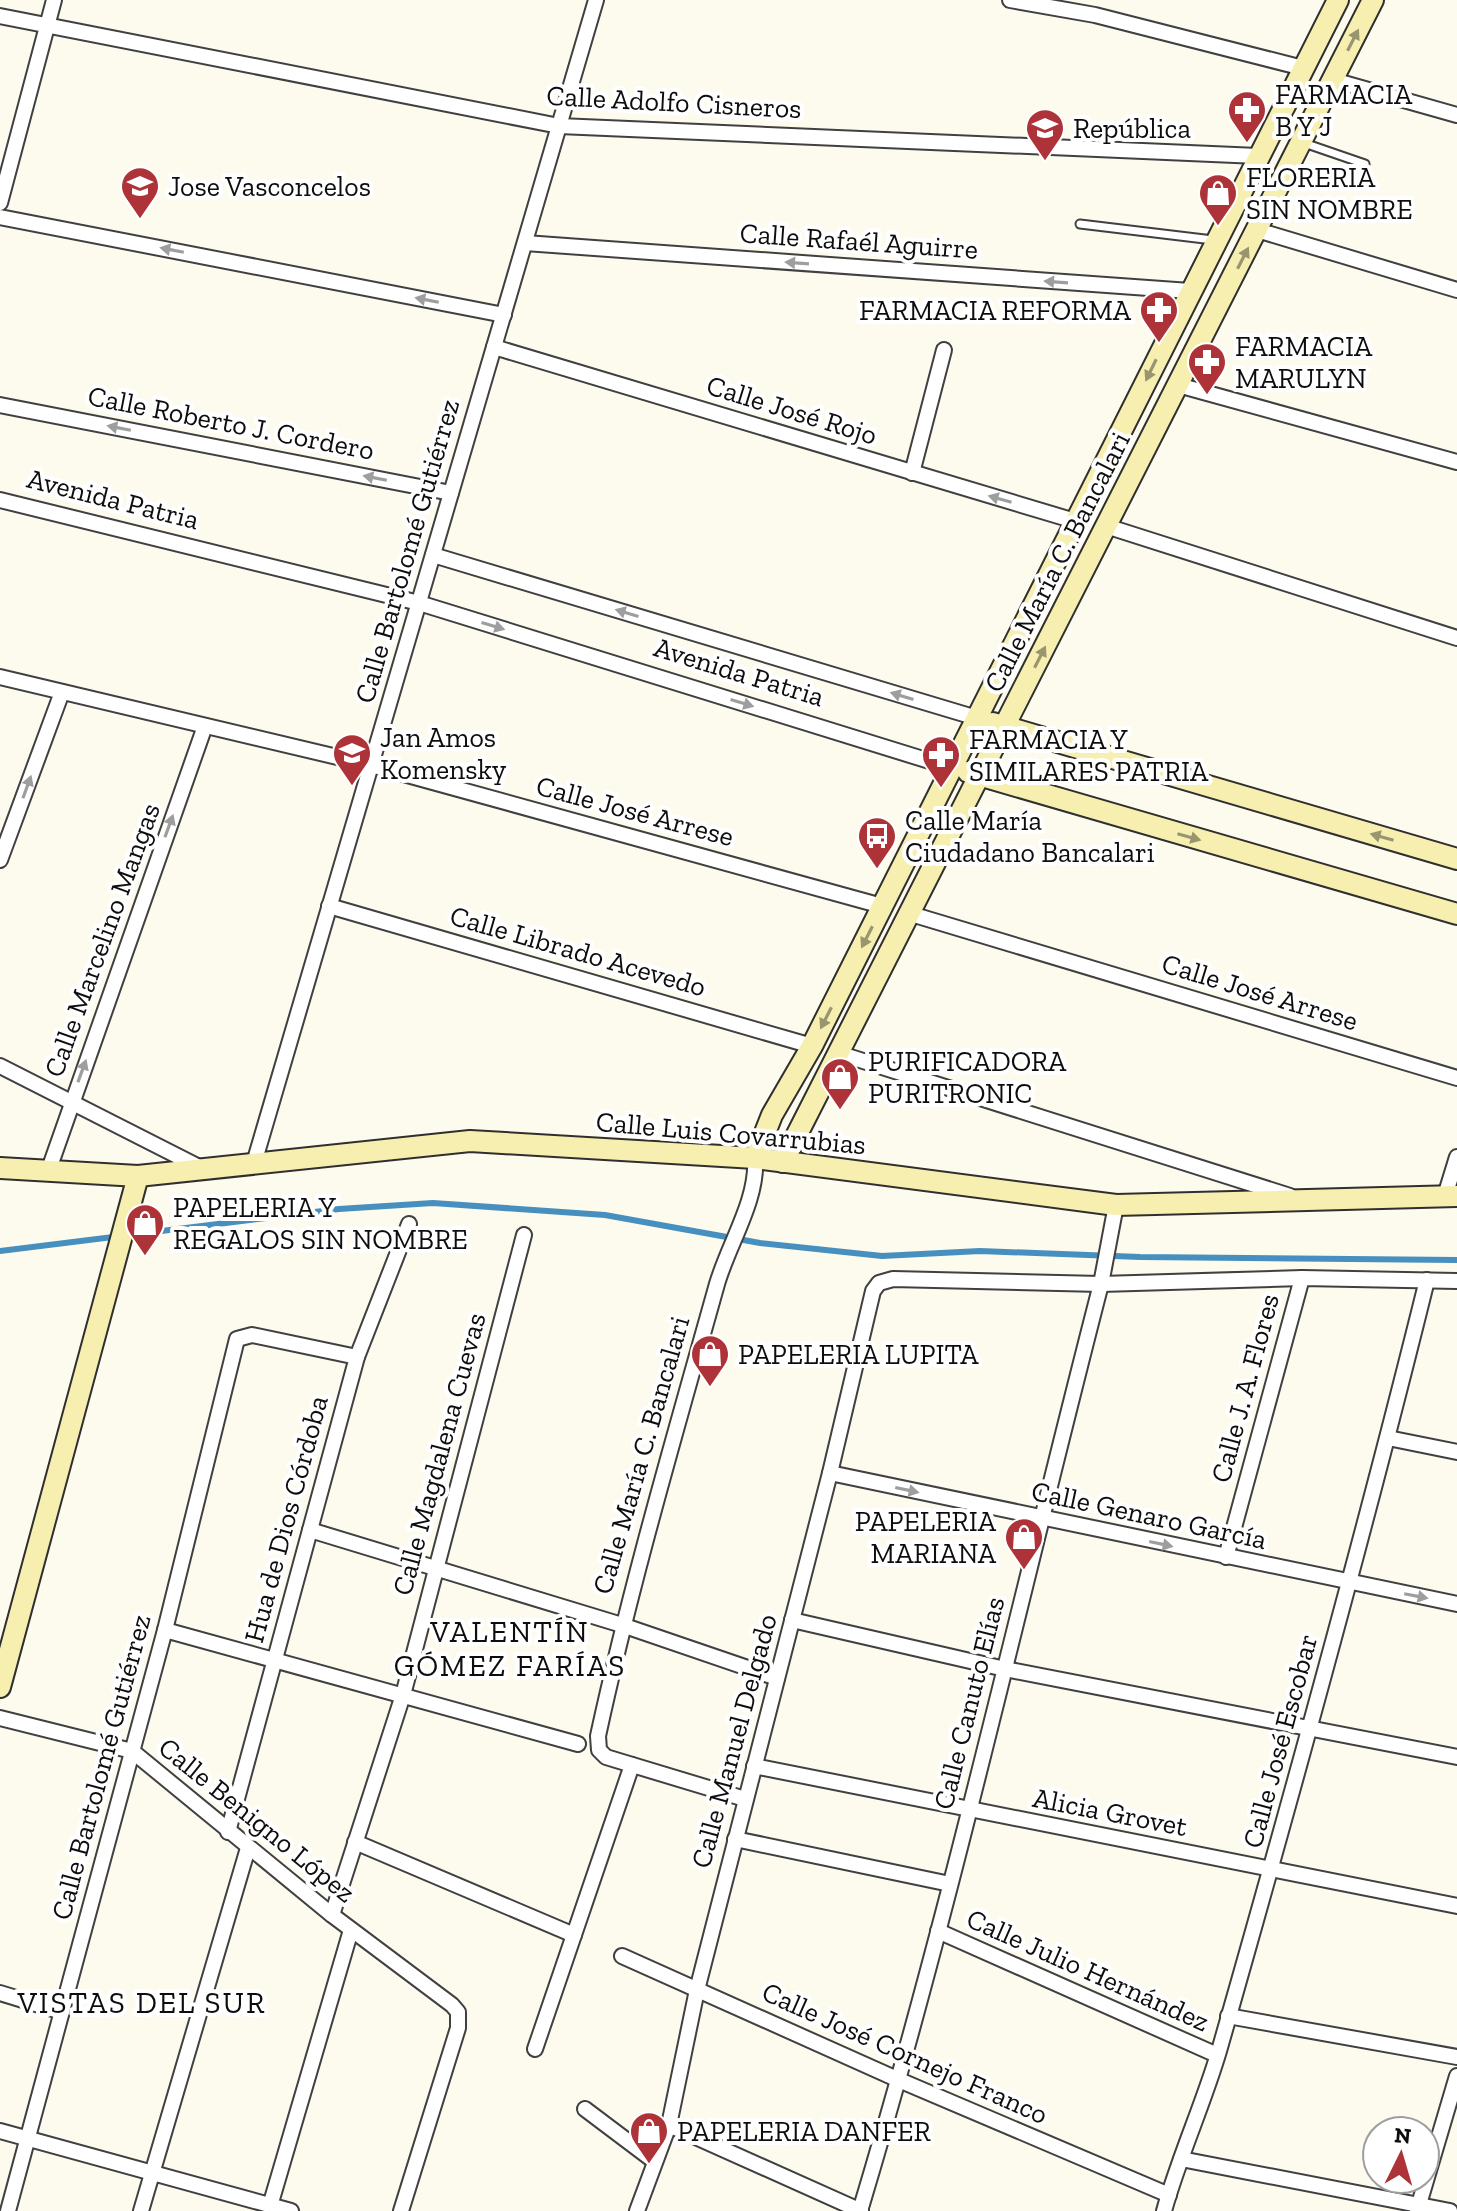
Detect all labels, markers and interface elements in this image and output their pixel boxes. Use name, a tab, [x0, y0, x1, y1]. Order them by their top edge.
one-way arrow	[1346, 28, 1360, 51]
place label: FARMACIA B Y J	[1275, 78, 1413, 143]
street label: Calle Adolfo Cisneros	[546, 79, 802, 125]
pharmacy icon: FARMACIA B Y J	[1226, 89, 1268, 144]
school or university icon: República	[1024, 107, 1066, 162]
place label: República	[1073, 112, 1191, 145]
place label: FLORERIA SIN NOMBRE	[1246, 161, 1413, 226]
school or university icon: Jose Vasconcelos	[119, 165, 161, 220]
place label: Jose Vasconcelos	[168, 170, 371, 203]
shop icon: FLORERIA SIN NOMBRE	[1197, 172, 1239, 227]
street label: Calle Rafaél Aguirre	[739, 216, 979, 266]
one-way arrow	[159, 244, 184, 256]
one-way arrow	[1237, 247, 1250, 270]
one-way arrow	[784, 256, 809, 269]
one-way arrow	[1043, 275, 1068, 288]
pharmacy icon: FARMACIA REFORMA	[1138, 289, 1180, 344]
one-way arrow	[414, 293, 439, 306]
place label: FARMACIA REFORMA	[859, 294, 1132, 327]
place label: FARMACIA MARULYN	[1235, 330, 1373, 395]
pharmacy icon: FARMACIA MARULYN	[1186, 341, 1228, 396]
one-way arrow	[1144, 358, 1158, 381]
street label: Calle José Rojo	[703, 368, 881, 452]
street label: Calle Roberto J. Cordero	[85, 379, 377, 467]
street label: Calle Bartolomé Gutiérrez	[348, 395, 466, 707]
one-way arrow	[107, 421, 132, 434]
street label: Calle María C. Bancalari	[977, 426, 1137, 697]
street label: Avenida Patria	[24, 462, 203, 536]
one-way arrow	[362, 471, 387, 483]
one-way arrow	[988, 492, 1012, 505]
one-way arrow	[614, 606, 638, 619]
one-way arrow	[482, 620, 506, 633]
street label: Avenida Patria	[650, 631, 828, 714]
one-way arrow	[1033, 646, 1047, 669]
one-way arrow	[890, 689, 914, 702]
one-way arrow	[730, 697, 754, 710]
place label: Jan Amos Komensky	[380, 721, 507, 786]
place label: FARMACIA Y SIMILARES PATRIA	[969, 723, 1209, 788]
school or university icon: Jan Amos Komensky	[331, 732, 373, 787]
pharmacy icon: FARMACIA Y SIMILARES PATRIA	[920, 734, 962, 789]
street label: Calle José Arrese	[533, 769, 737, 853]
one-way arrow	[21, 775, 34, 799]
street label: Calle Marcelino Mangas	[37, 799, 167, 1081]
place label: Calle María Ciudadano Bancalari	[905, 804, 1155, 869]
one-way arrow	[164, 814, 176, 838]
bus stop icon: Calle María Ciudadano Bancalari	[856, 815, 898, 870]
one-way arrow	[1370, 830, 1394, 843]
one-way arrow	[1178, 831, 1202, 844]
street label: Calle Librado Acevedo	[446, 899, 710, 1003]
one-way arrow	[860, 926, 874, 949]
street label: Calle José Arrese	[1158, 947, 1362, 1037]
one-way arrow	[819, 1007, 833, 1030]
place label: PURIFICADORA PURITRONIC	[868, 1045, 1067, 1110]
shop icon: PURIFICADORA PURITRONIC	[819, 1056, 861, 1111]
one-way arrow	[77, 1059, 89, 1083]
street label: Calle Luis Covarrubias	[595, 1105, 867, 1161]
place label: PAPELERIA Y REGALOS SIN NOMBRE	[173, 1191, 468, 1256]
shop icon: PAPELERIA Y REGALOS SIN NOMBRE	[124, 1202, 166, 1257]
street label: Calle J. A. Flores	[1204, 1290, 1286, 1486]
street label: Calle Magdalena Cuevas	[385, 1309, 493, 1599]
street label: Calle María C. Bancalari	[586, 1312, 697, 1598]
shop icon: PAPELERIA LUPITA	[689, 1333, 731, 1388]
place label: PAPELERIA LUPITA	[738, 1338, 979, 1371]
street label: Hua de Dios Córdoba	[237, 1392, 335, 1646]
street label: Calle Genaro García	[1028, 1474, 1270, 1556]
one-way arrow	[894, 1484, 919, 1497]
place label: PAPELERIA MARIANA	[855, 1505, 997, 1570]
shop icon: PAPELERIA MARIANA	[1003, 1516, 1045, 1571]
one-way arrow	[1149, 1538, 1174, 1551]
one-way arrow	[1403, 1590, 1428, 1603]
street label: Calle Canuto Elías	[927, 1593, 1011, 1813]
street label: Calle Manuel Delgado	[684, 1610, 784, 1872]
street label: Calle Bartolomé Gutiérrez	[44, 1611, 158, 1923]
district label: VALENTÍN GÓMEZ FARÍAS	[394, 1614, 626, 1684]
street label: Calle José Escobar	[1236, 1630, 1324, 1852]
street label: Calle Benigno López	[152, 1731, 362, 1909]
street label: Alicia Grovet	[1030, 1781, 1191, 1843]
street label: Calle Julio Hernández	[962, 1902, 1214, 2038]
street label: Calle José Cornejo Franco	[757, 1975, 1053, 2131]
district label: VISTAS DEL SUR	[16, 1985, 267, 2021]
shop icon: PAPELERIA DANFER	[628, 2110, 670, 2165]
place label: PAPELERIA DANFER	[677, 2115, 931, 2148]
north arrow	[1361, 2115, 1441, 2195]
text: N	[1393, 2121, 1412, 2150]

